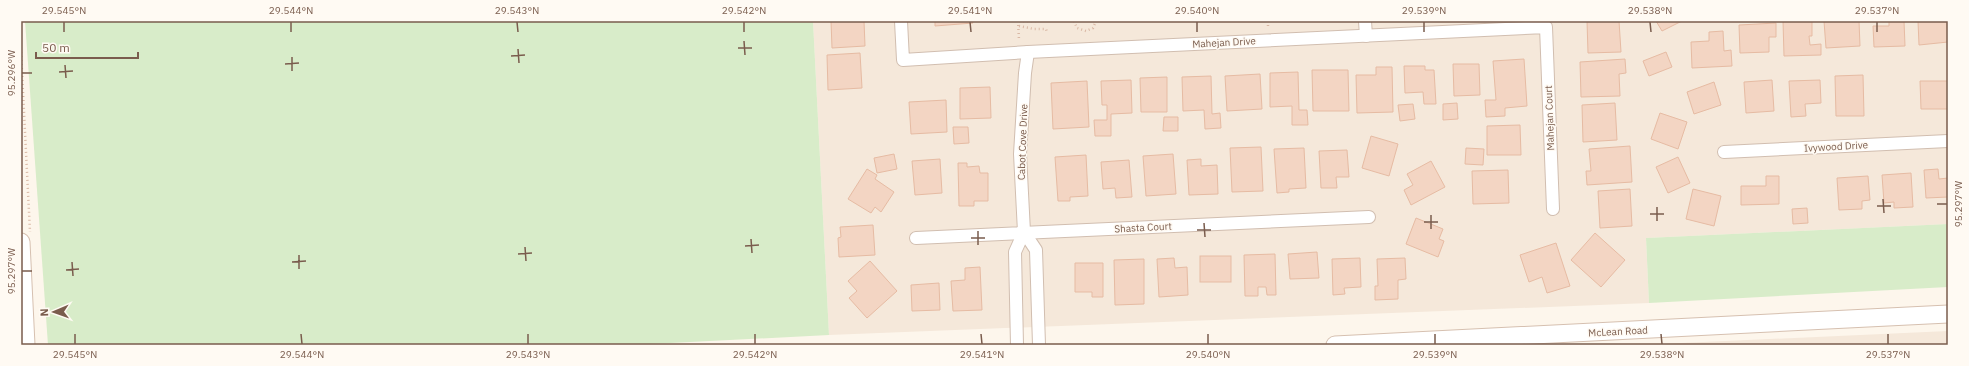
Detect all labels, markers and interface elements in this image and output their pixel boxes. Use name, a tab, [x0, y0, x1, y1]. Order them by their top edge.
text: 29.545°N	[42, 4, 86, 17]
text: 29.544°N	[269, 4, 313, 17]
text: 29.543°N	[495, 4, 539, 17]
text: 29.542°N	[722, 4, 766, 17]
text: 29.541°N	[948, 4, 992, 17]
text: 29.540°N	[1175, 4, 1219, 17]
text: 29.539°N	[1402, 4, 1446, 17]
text: 29.538°N	[1628, 4, 1672, 17]
text: 29.537°N	[1855, 4, 1899, 17]
scale bar	[36, 34, 138, 60]
street label: Mahejan Drive	[1192, 34, 1257, 51]
text: 50 m	[42, 40, 70, 55]
text: 95.296°W	[5, 50, 18, 96]
street label: Mahejan Court	[1542, 85, 1557, 151]
street label: Cabot Cove Drive	[1015, 103, 1030, 180]
street label: Ivywood Drive	[1804, 138, 1869, 155]
text: 95.297°W	[1952, 181, 1965, 227]
street label: Shasta Court	[1114, 219, 1173, 235]
text: 95.297°W	[5, 248, 18, 294]
north arrow	[34, 292, 74, 332]
text: N	[37, 308, 51, 317]
street label: McLean Road	[1588, 323, 1648, 340]
text: 29.545°N	[53, 348, 97, 361]
text: 29.544°N	[280, 348, 324, 361]
text: 29.543°N	[506, 348, 550, 361]
text: 29.542°N	[733, 348, 777, 361]
text: 29.541°N	[960, 348, 1004, 361]
text: 29.540°N	[1186, 348, 1230, 361]
text: 29.539°N	[1413, 348, 1457, 361]
text: 29.538°N	[1640, 348, 1684, 361]
text: 29.537°N	[1866, 348, 1910, 361]

